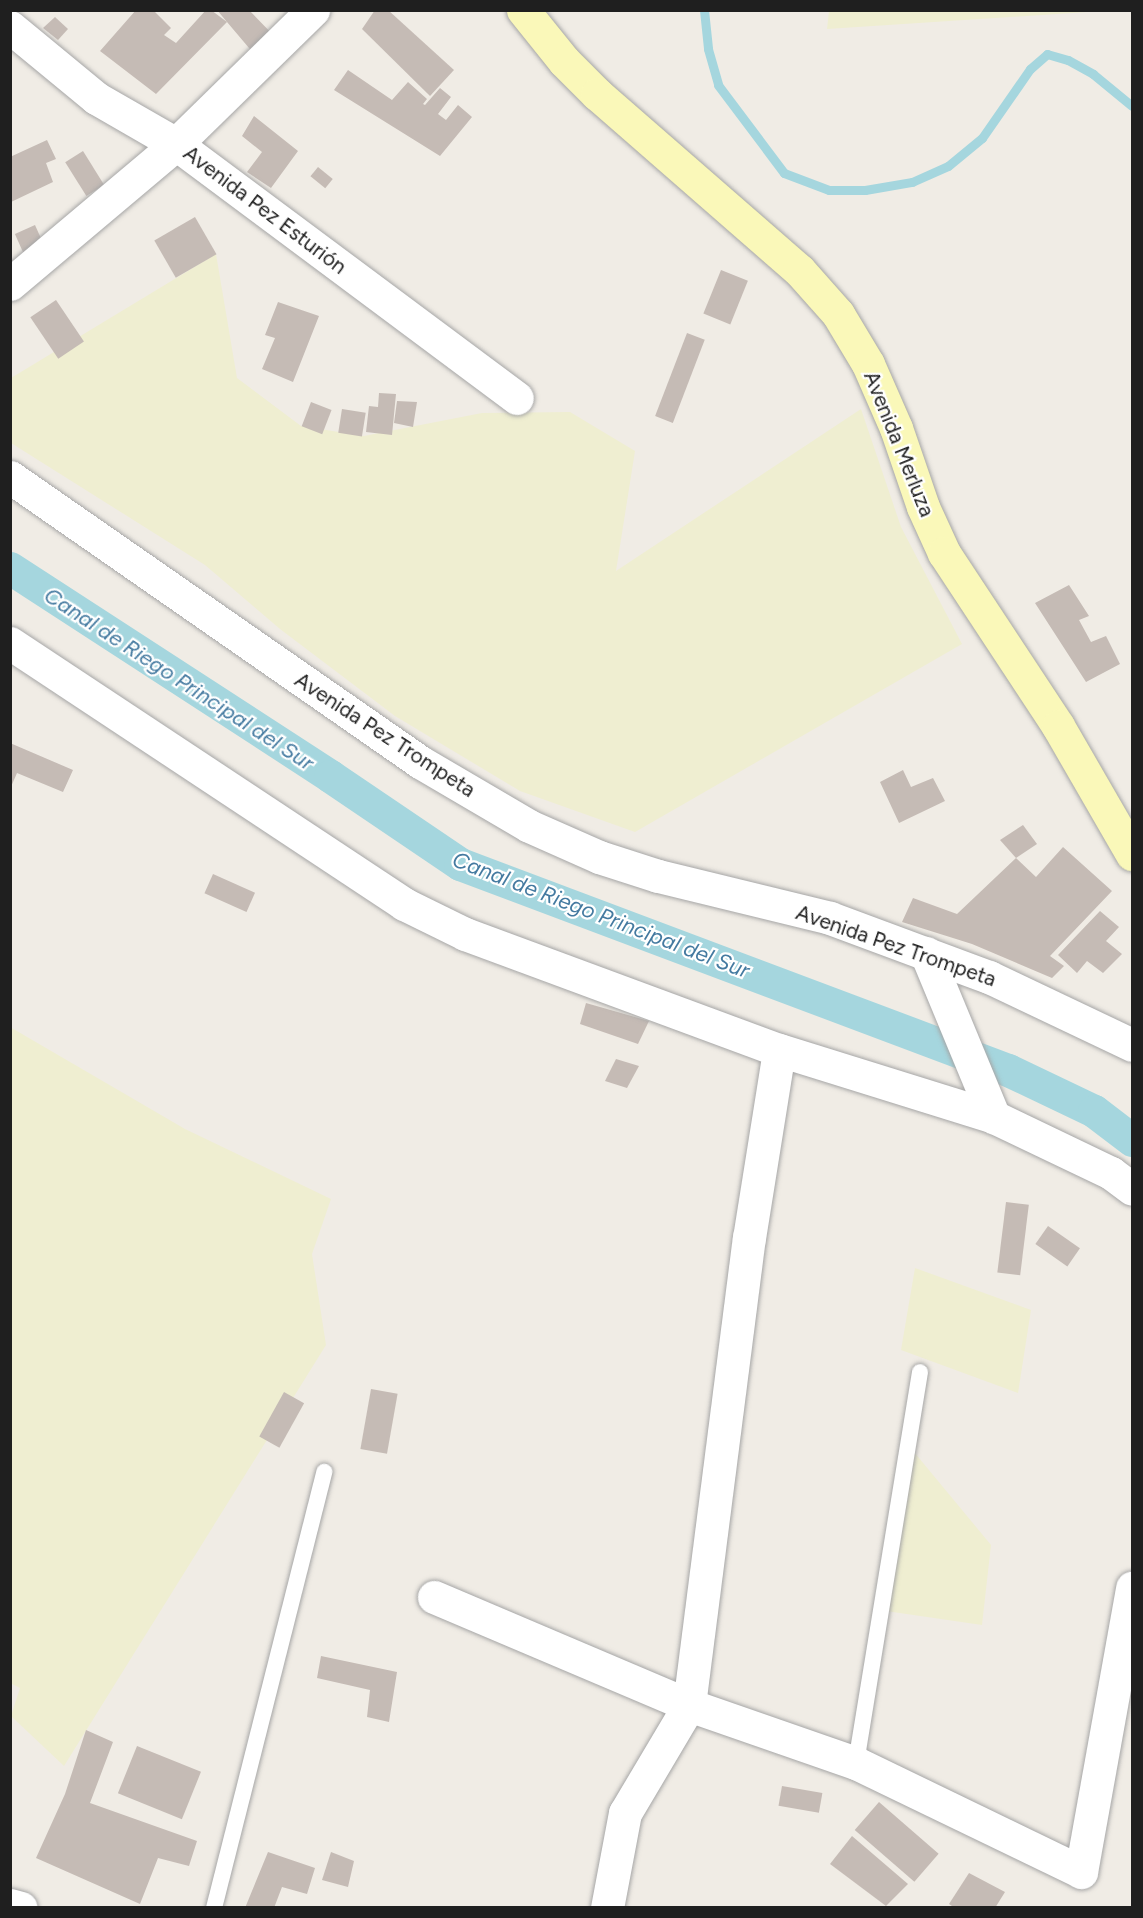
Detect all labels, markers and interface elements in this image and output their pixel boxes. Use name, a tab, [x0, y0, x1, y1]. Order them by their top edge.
street label: Avenida Pez Esturión	[179, 140, 351, 280]
street label: Avenida Merluza	[858, 368, 940, 520]
water label: Canal de Riego Principal del Sur	[39, 582, 319, 776]
street label: Avenida Pez Trompeta	[290, 667, 480, 803]
water label: Canal de Riego Principal del Sur	[449, 846, 753, 984]
street label: Avenida Pez Trompeta	[793, 900, 999, 992]

